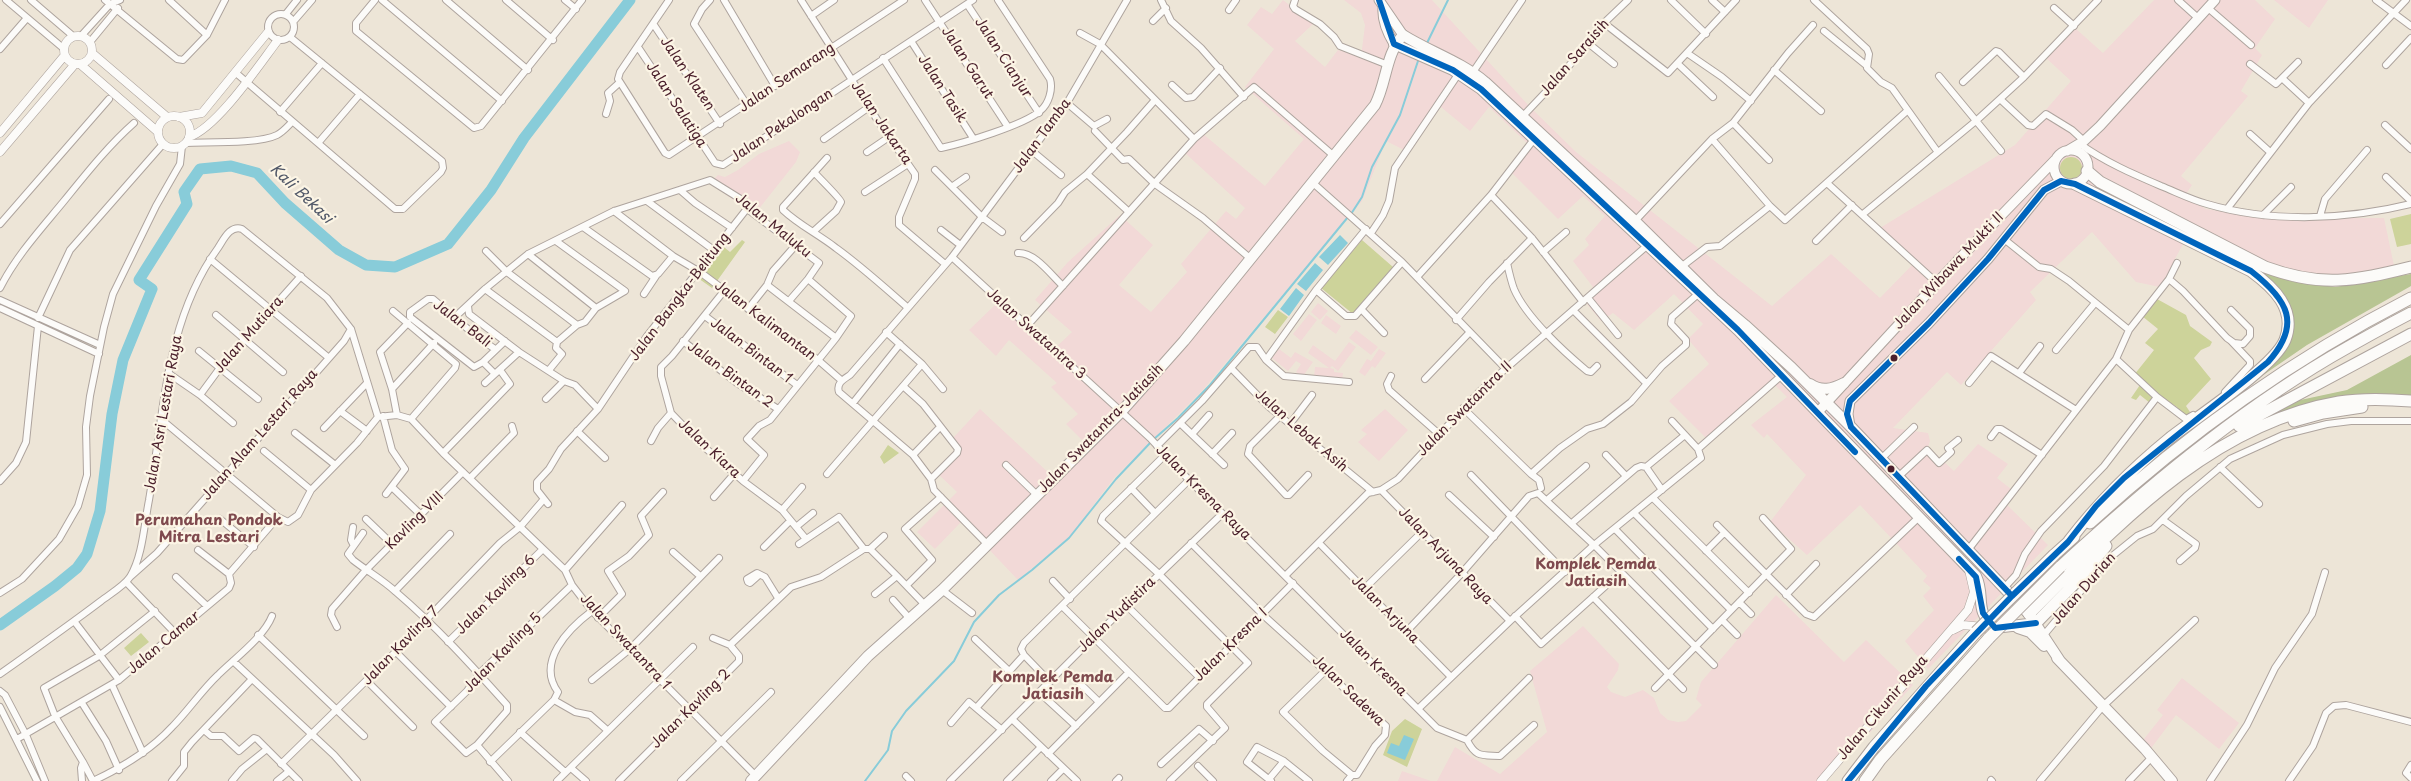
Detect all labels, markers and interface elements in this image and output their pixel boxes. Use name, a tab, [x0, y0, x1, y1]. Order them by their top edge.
street label: Jalan Cianjur	[971, 15, 1035, 101]
street label: Jalan Saraisih	[1537, 16, 1613, 100]
street label: Jalan Garut	[937, 24, 997, 102]
street label: Jalan Klaten	[656, 34, 718, 114]
street label: Jalan Semarang	[736, 40, 838, 116]
street label: Jalan Tasik	[914, 52, 970, 126]
street label: Jalan Salatiga	[642, 59, 710, 151]
street label: Jalan Jakarta	[847, 78, 915, 168]
street label: Jalan Pekalongan	[728, 86, 836, 166]
street label: Jalan Tamba	[1009, 95, 1075, 177]
water label: Kali Bekasi	[266, 160, 336, 228]
street label: Jalan Maluku	[732, 190, 814, 262]
street label: Jalan Wibawa Mukti II	[1890, 209, 2008, 333]
street label: Jalan Bangka-Belitung	[626, 230, 734, 364]
street label: Jalan Kalimantan	[711, 277, 819, 365]
street label: Jalan Swatantra 3	[983, 285, 1089, 383]
street label: Jalan Mutiara	[211, 293, 287, 377]
street label: Jalan Bali	[430, 297, 494, 351]
street label: Jalan Bintan 1	[707, 315, 795, 387]
street label: Jalan Asri Lestari Raya	[142, 334, 186, 494]
street label: Jalan Bintan 2	[684, 338, 776, 412]
unlabelled marker	[1889, 353, 1899, 363]
street label: Jalan Swatantra II	[1414, 358, 1516, 460]
street label: Jalan Swatantra-Jatiasih	[1035, 361, 1167, 497]
street label: Jalan Alam Lestari Raya	[198, 366, 322, 504]
street label: Jalan Lebak Asih	[1251, 386, 1351, 476]
street label: Jalan Kiara	[674, 416, 744, 482]
street label: Jalan Kresna Raya	[1152, 442, 1254, 544]
unlabelled marker	[1886, 464, 1896, 474]
street label: Kavling VIII	[382, 488, 448, 554]
street label: Jalan Arjuna Raya	[1394, 504, 1496, 608]
district label: Perumahan Pondok Mitra Lestari	[135, 512, 283, 547]
street label: Jalan Durian	[2048, 550, 2120, 628]
street label: Jalan Kavling 6	[453, 552, 539, 638]
district label: Komplek Pemda Jatiasih	[1535, 556, 1657, 591]
street label: Jalan Arjuna	[1348, 573, 1422, 647]
street label: Jalan Yudistira	[1075, 574, 1159, 656]
street label: Jalan Swatantra 1	[576, 591, 674, 693]
street label: Jalan Kavling 7	[359, 603, 443, 689]
street label: Jalan Kresna I	[1191, 605, 1271, 685]
street label: Jalan Camar	[124, 608, 204, 678]
street label: Jalan Kavling 5	[461, 610, 545, 696]
street label: Jalan Kresna	[1336, 626, 1410, 700]
street label: Jalan Sadewa	[1308, 652, 1388, 730]
street label: Jalan Cikunir Raya	[1834, 652, 1932, 764]
street label: Jalan Kavling 2	[648, 666, 734, 752]
district label: Komplek Pemda Jatiasih	[992, 669, 1114, 704]

